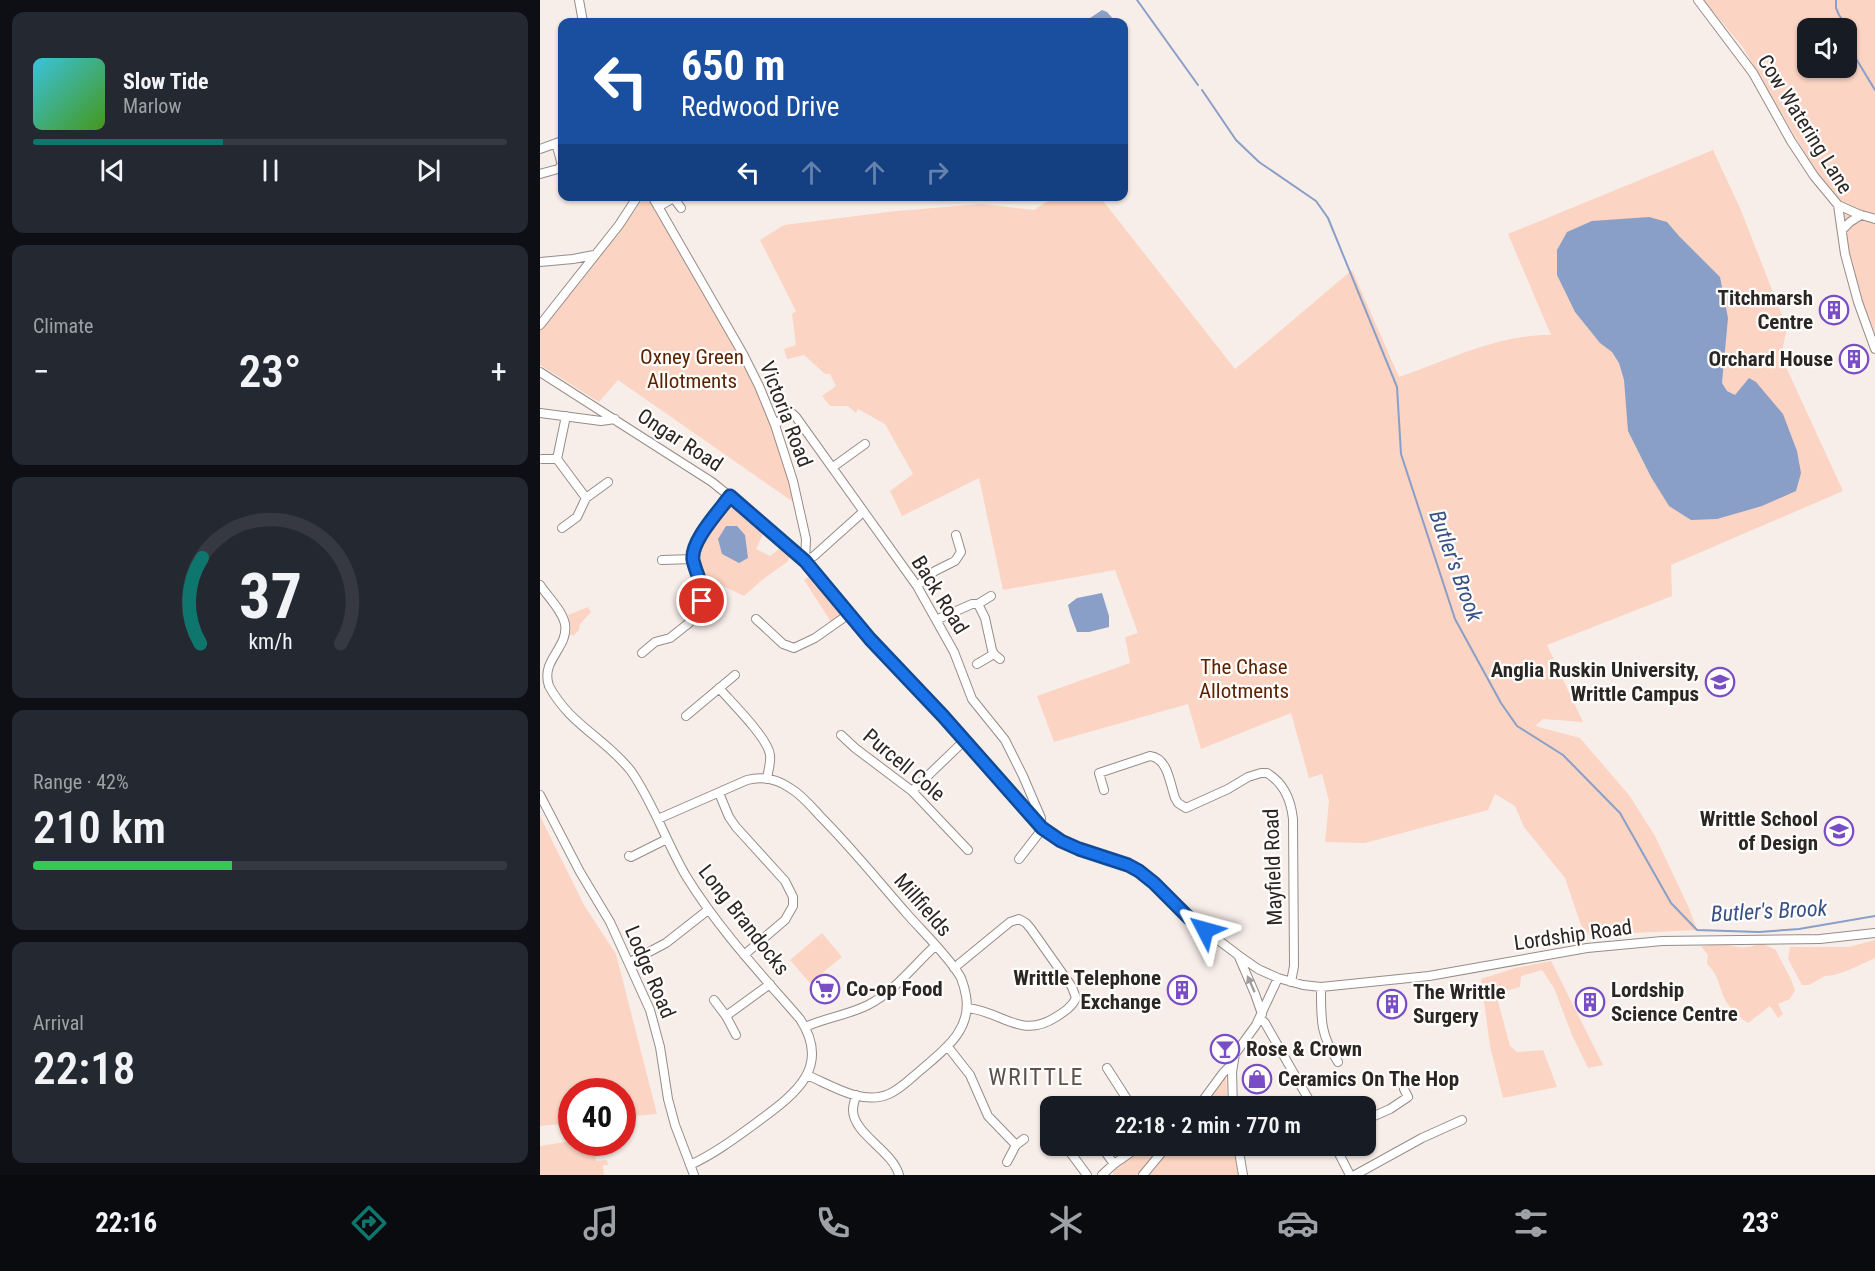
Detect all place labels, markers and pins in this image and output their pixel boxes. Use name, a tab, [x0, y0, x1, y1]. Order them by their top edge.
place label: Titchmarsh Centre	[1718, 286, 1813, 334]
building icon: Titchmarsh Centre	[1818, 294, 1850, 326]
building icon: Orchard House	[1838, 343, 1870, 375]
place label: Orchard House	[1708, 347, 1833, 371]
pin	[676, 575, 727, 626]
place label: Anglia Ruskin University, Writtle Campus	[1491, 658, 1699, 706]
school or university icon: Anglia Ruskin University, Writtle Campus	[1704, 666, 1736, 698]
place label: Writtle School of Design	[1700, 807, 1818, 855]
school or university icon: Writtle School of Design	[1823, 815, 1855, 847]
place label: Writtle Telephone Exchange	[1013, 966, 1161, 1014]
supermarket icon: Co-op Food	[809, 973, 841, 1005]
building icon: Writtle Telephone Exchange	[1166, 974, 1198, 1006]
place label: Co-op Food	[846, 977, 943, 1001]
place label: Lordship Science Centre	[1611, 978, 1738, 1026]
place label: The Writtle Surgery	[1413, 980, 1506, 1028]
building icon: Lordship Science Centre	[1574, 986, 1606, 1018]
building icon: The Writtle Surgery	[1376, 988, 1408, 1020]
bar icon: Rose & Crown	[1209, 1033, 1241, 1065]
place label: Rose & Crown	[1246, 1037, 1362, 1061]
shop icon: Ceramics On The Hop	[1241, 1063, 1273, 1095]
place label: Ceramics On The Hop	[1278, 1067, 1459, 1091]

